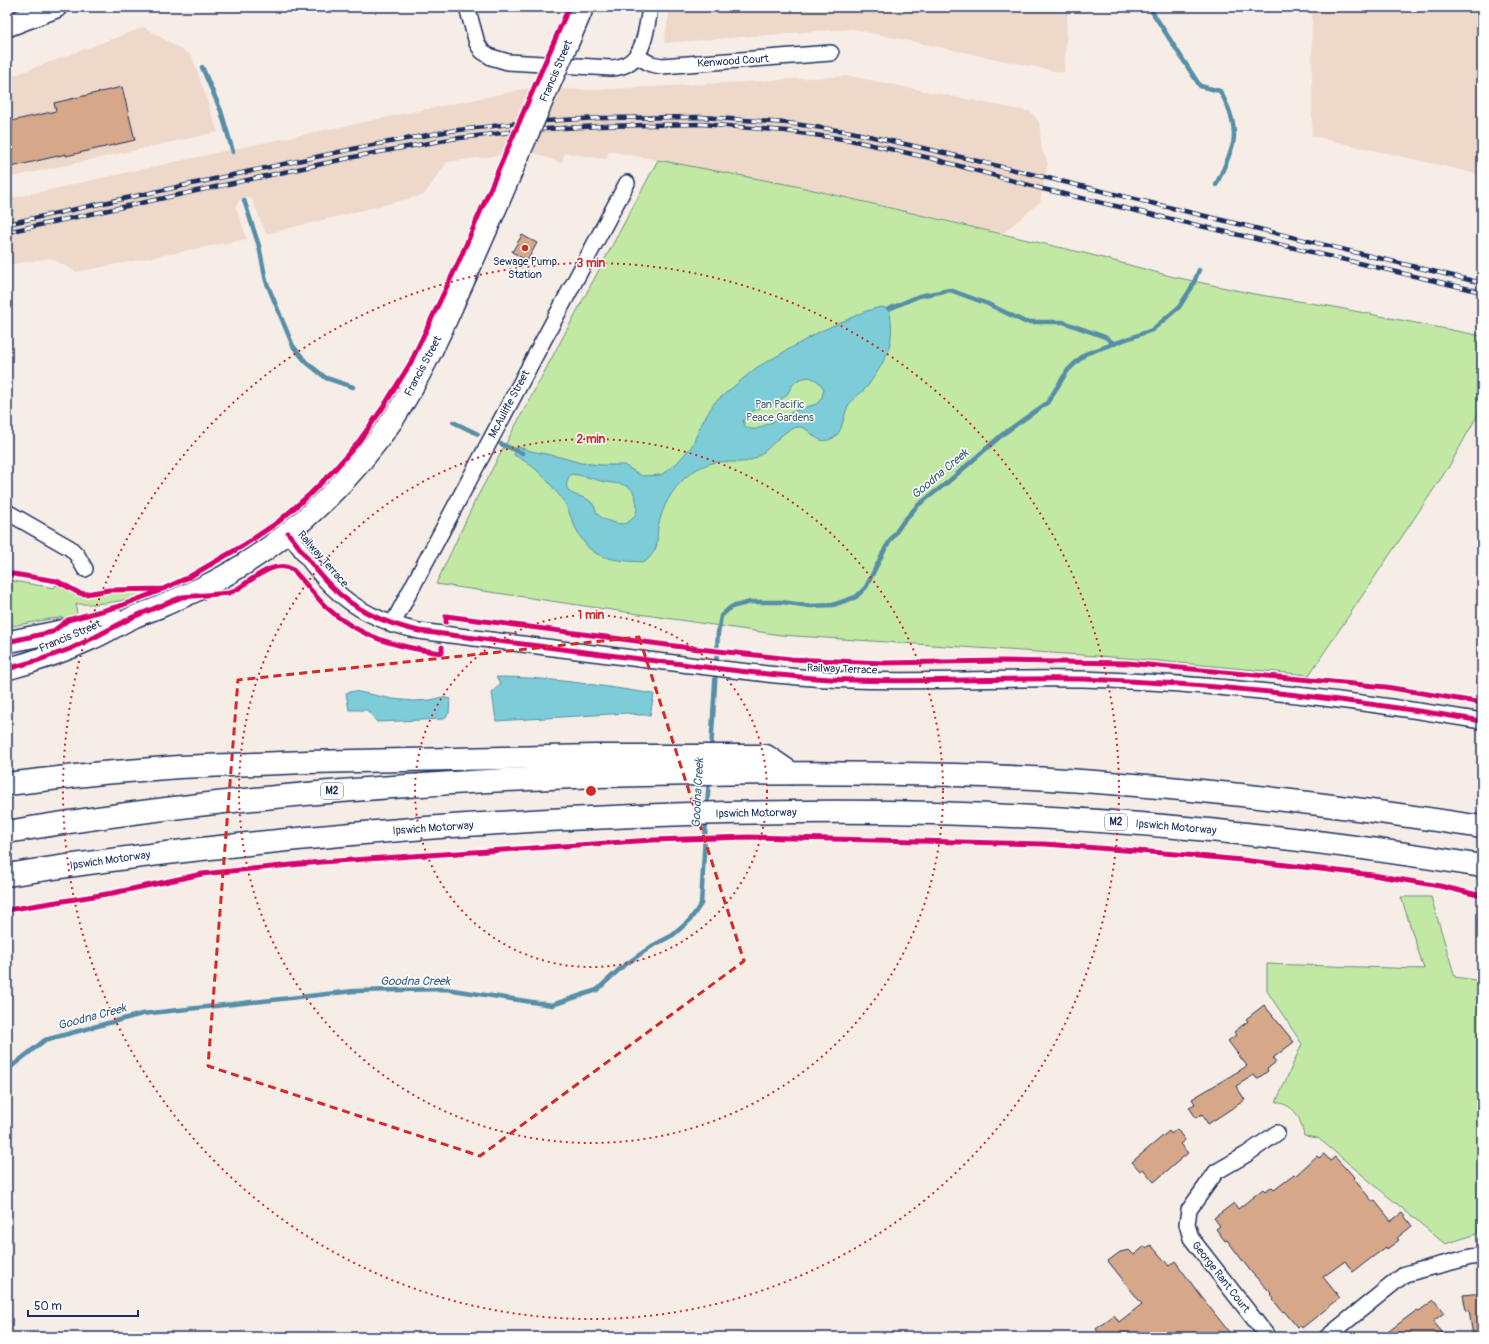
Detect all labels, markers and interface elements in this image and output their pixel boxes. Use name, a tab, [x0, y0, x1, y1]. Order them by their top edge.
street label: Francis Street	[537, 37, 575, 104]
street label: Kenwood Court	[697, 52, 770, 70]
marker: Sewage Pump Station	[520, 243, 530, 253]
place label: Sewage Pump Station	[493, 255, 557, 281]
text: 3 min	[577, 256, 606, 271]
street label: Francis Street	[402, 333, 445, 398]
street label: McAuliffe Street	[486, 367, 533, 440]
park label: Pan Pacific Peace Gardens	[746, 398, 814, 424]
text: 2 min	[577, 432, 606, 447]
water label: Goodna Creek	[908, 445, 972, 502]
street label: Railway Terrace	[295, 528, 351, 590]
text: 1 min	[578, 608, 605, 623]
street label: Francis Street	[37, 617, 104, 655]
street label: Railway Terrace	[807, 661, 878, 677]
water label: Goodna Creek	[689, 757, 707, 828]
road number: M2	[321, 783, 343, 799]
centre of rings	[584, 784, 598, 798]
street label: Ipswich Motorway	[715, 806, 797, 820]
road number: M2	[1105, 814, 1127, 830]
street label: Ipswich Motorway	[1135, 817, 1217, 837]
street label: Ipswich Motorway	[392, 819, 474, 837]
street label: Ipswich Motorway	[69, 848, 151, 872]
water label: Goodna Creek	[380, 974, 451, 989]
water label: Goodna Creek	[56, 1000, 129, 1033]
street label: George Rant Court	[1189, 1239, 1253, 1316]
scale bar	[28, 1292, 138, 1318]
text: 50 m	[34, 1299, 62, 1314]

